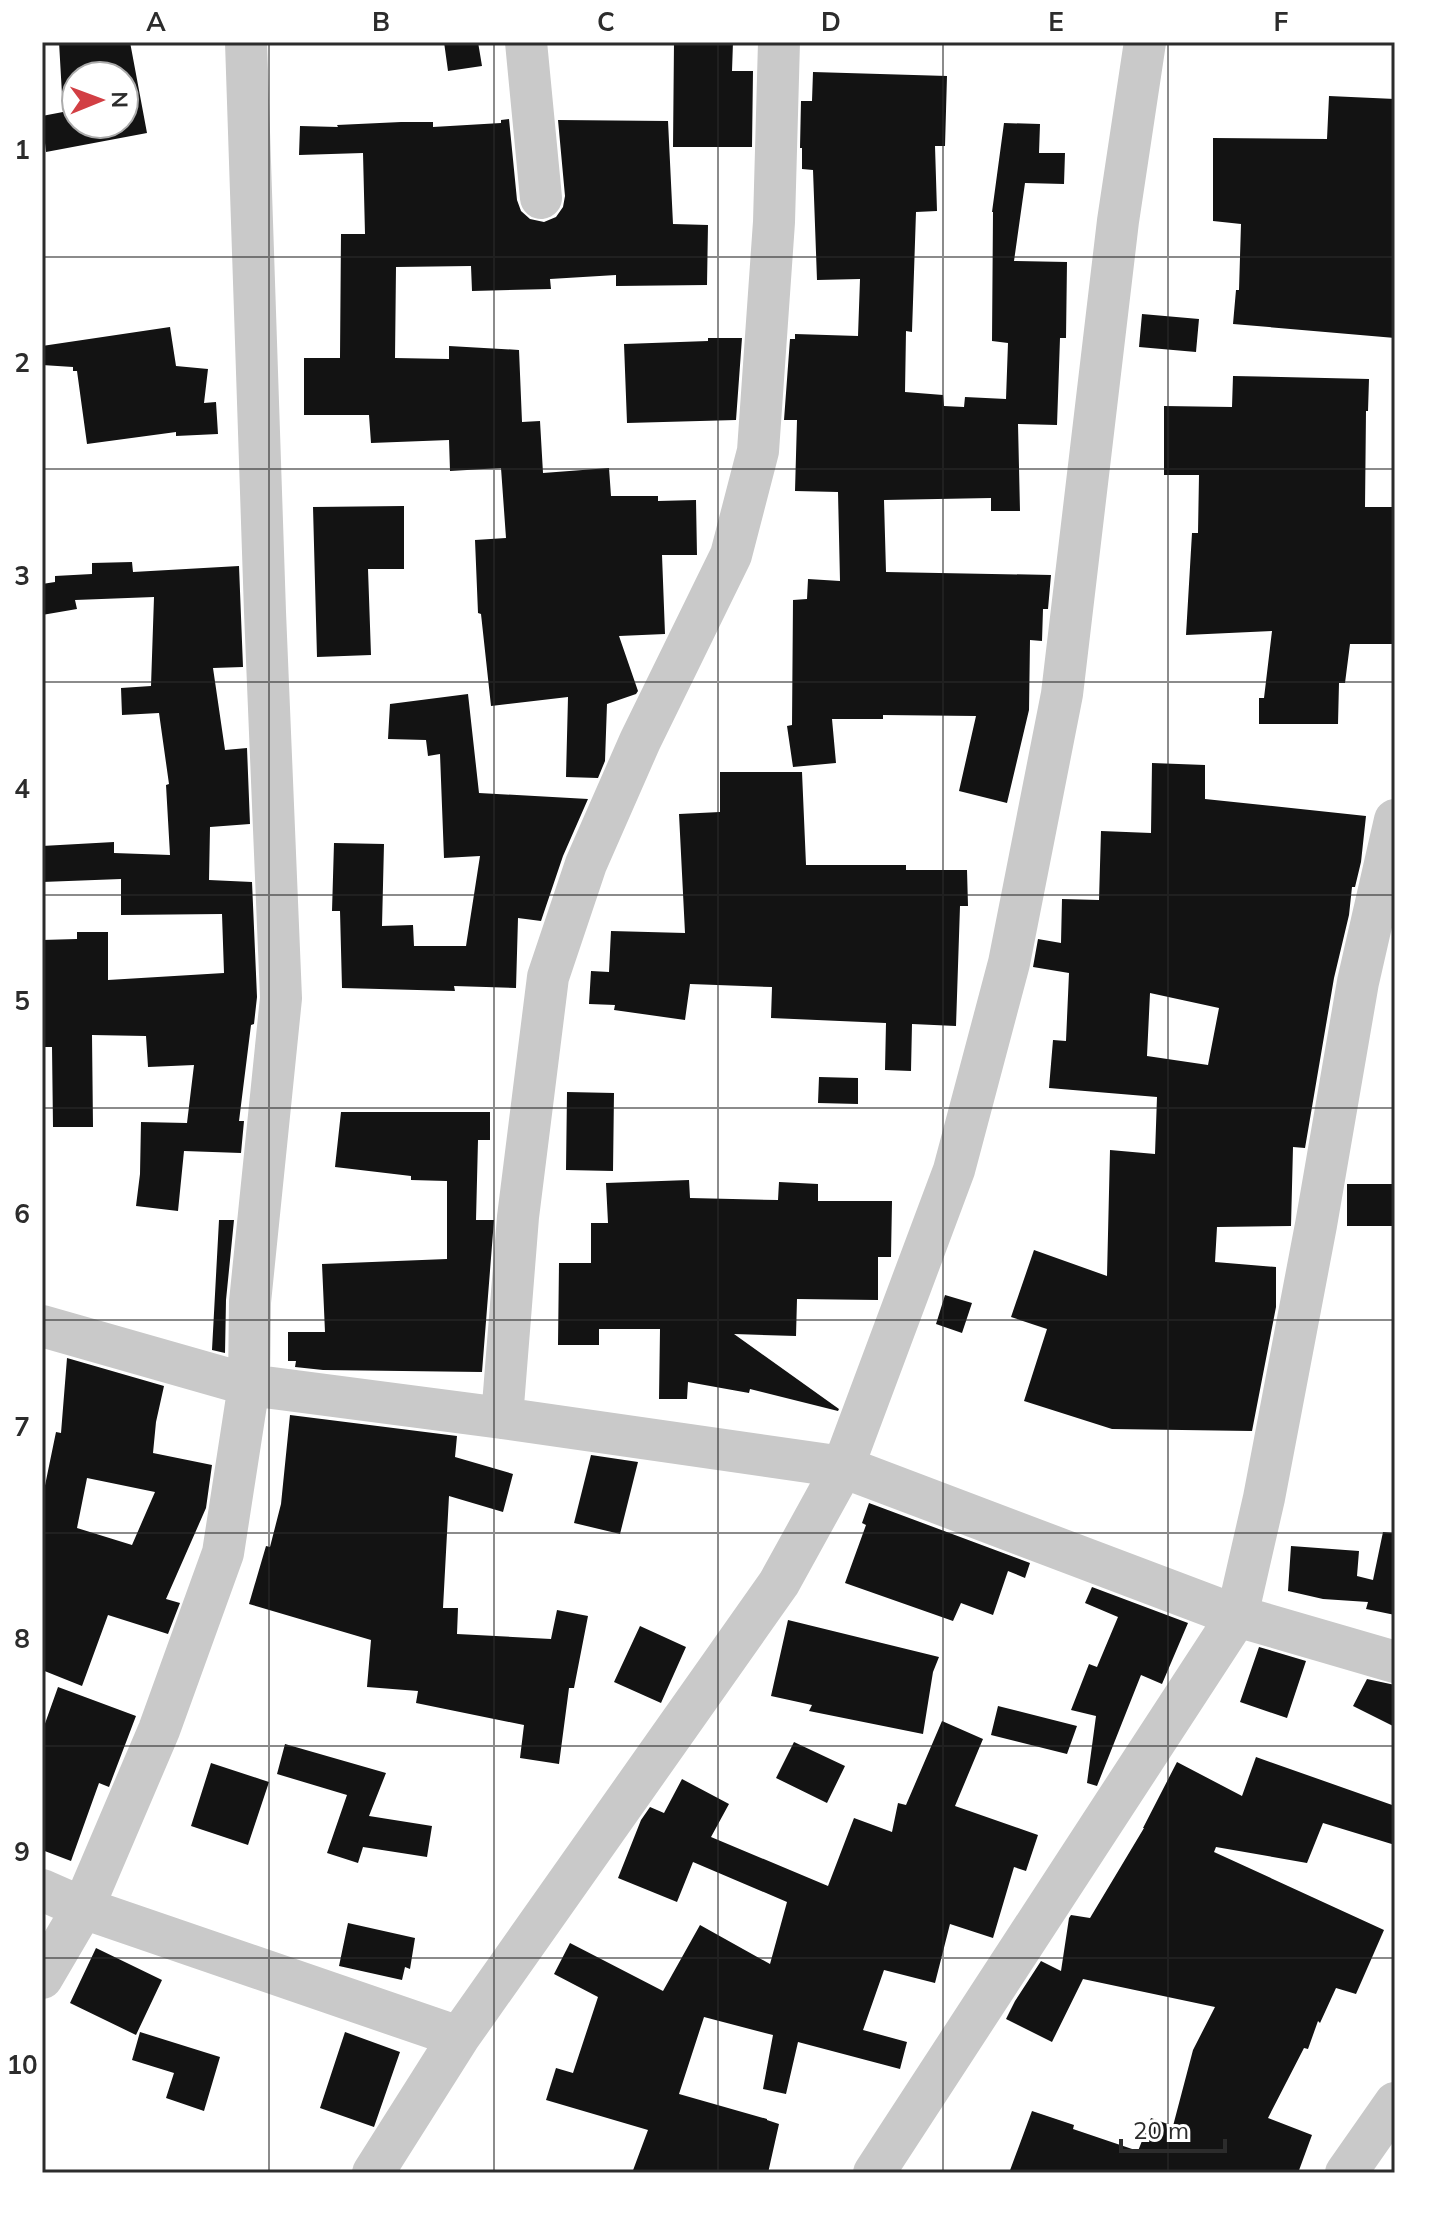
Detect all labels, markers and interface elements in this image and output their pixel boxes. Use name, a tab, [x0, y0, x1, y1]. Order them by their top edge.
text: A	[146, 5, 166, 38]
text: B	[372, 5, 390, 38]
text: C	[597, 5, 615, 38]
text: D	[821, 5, 841, 38]
text: E	[1048, 5, 1064, 38]
text: F	[1274, 5, 1289, 38]
north arrow	[60, 60, 140, 140]
text: N	[106, 91, 134, 108]
text: 1	[14, 133, 30, 166]
text: 2	[14, 346, 30, 379]
text: 3	[14, 559, 30, 592]
text: 4	[14, 772, 30, 805]
text: 5	[14, 984, 30, 1017]
text: 6	[14, 1197, 30, 1230]
text: 7	[14, 1410, 30, 1443]
text: 8	[14, 1622, 30, 1655]
text: 9	[14, 1835, 30, 1868]
text: 10	[6, 2048, 38, 2081]
scale bar	[1121, 2103, 1225, 2153]
text: 20 m	[1133, 2115, 1189, 2145]

